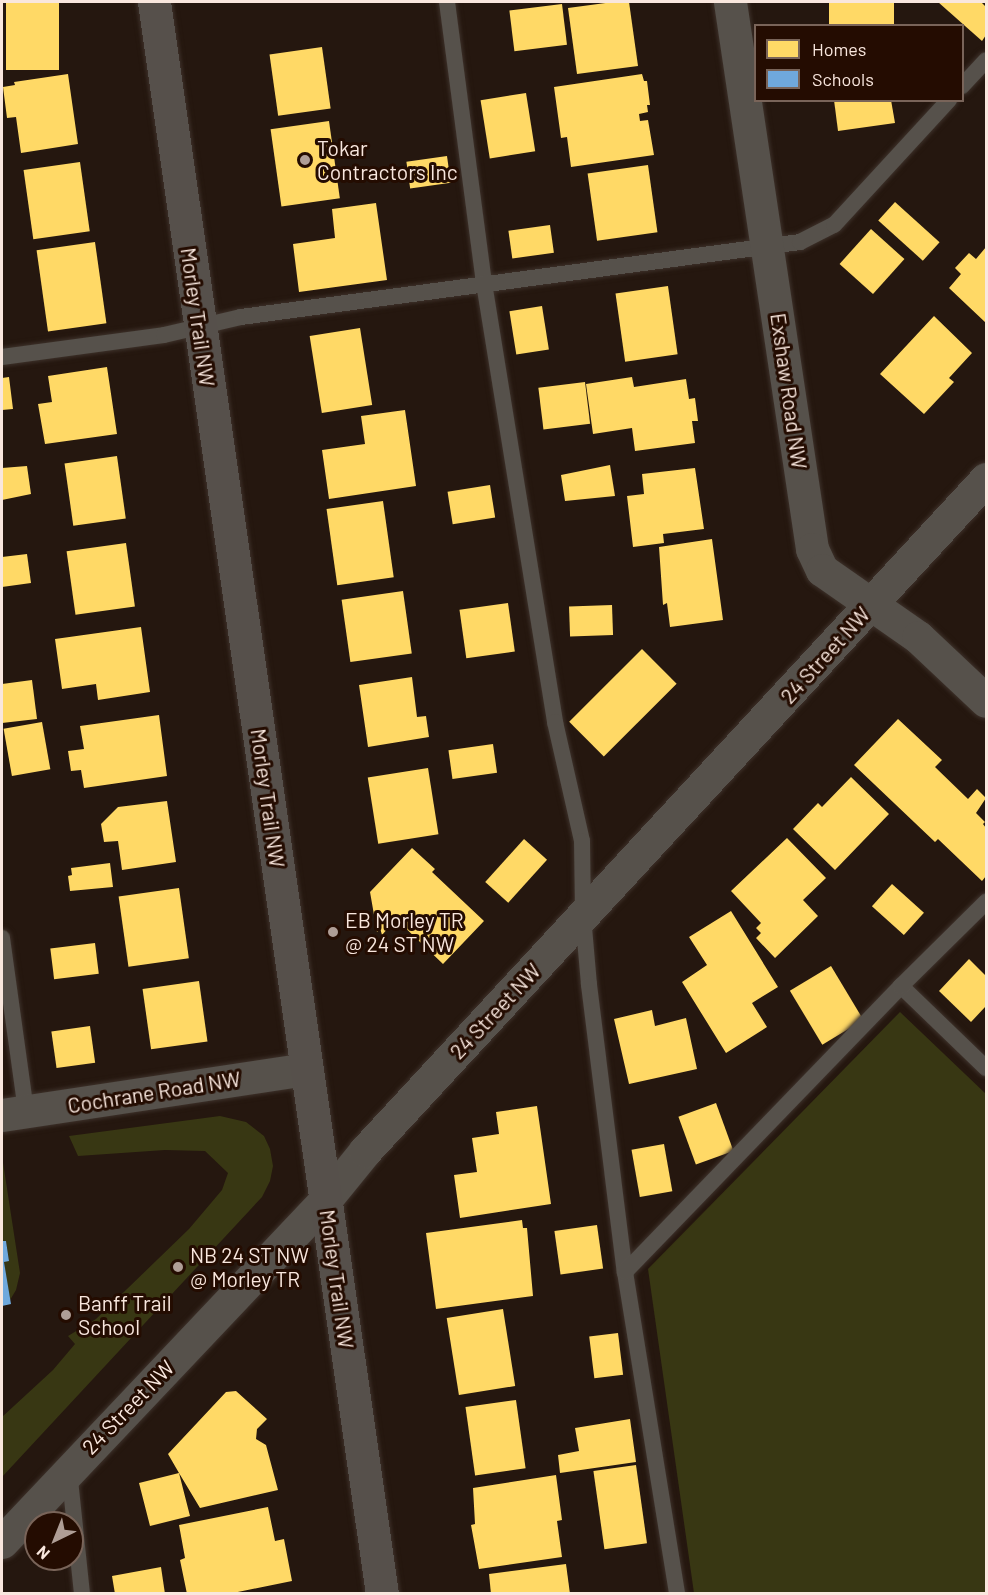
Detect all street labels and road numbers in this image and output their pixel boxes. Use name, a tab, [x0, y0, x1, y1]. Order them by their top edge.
street label: Morley Trail NW	[176, 246, 220, 388]
street label: Exshaw Road NW	[766, 311, 812, 471]
street label: 24 Street NW	[775, 602, 875, 708]
street label: Morley Trail NW	[246, 727, 290, 869]
street label: 24 Street NW	[444, 958, 546, 1064]
street label: Cochrane Road NW	[66, 1066, 242, 1118]
street label: Morley Trail NW	[315, 1208, 359, 1350]
street label: 24 Street NW	[77, 1355, 179, 1459]

